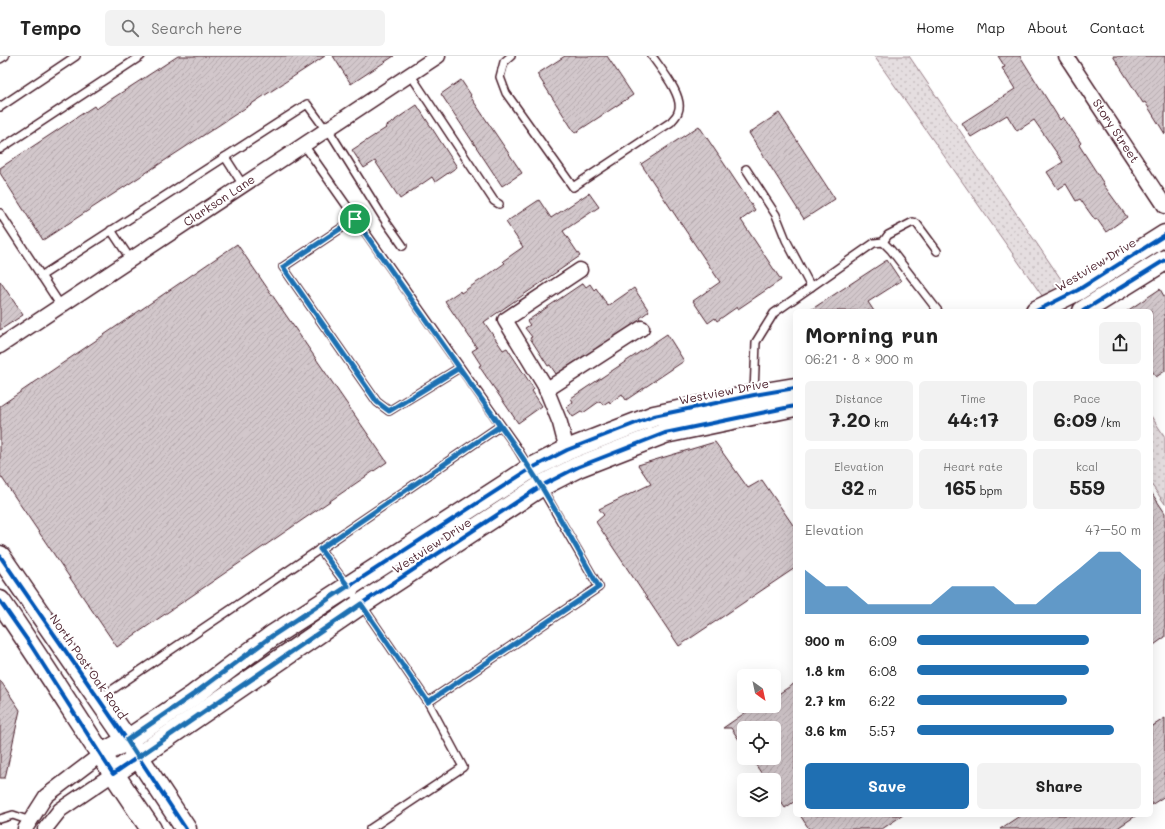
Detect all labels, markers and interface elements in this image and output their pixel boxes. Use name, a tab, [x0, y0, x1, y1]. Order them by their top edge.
search box	[105, 10, 385, 46]
text: Tempo	[20, 15, 81, 40]
icon: search	[119, 17, 141, 39]
text: Search here	[151, 18, 242, 38]
text: Home	[916, 18, 954, 37]
text: Map	[976, 18, 1005, 37]
text: About	[1027, 18, 1068, 37]
text: Contact	[1090, 18, 1145, 37]
street label: Story Street	[1089, 95, 1143, 166]
street label: Clarkson Lane	[180, 170, 258, 230]
pin	[338, 202, 372, 236]
icon: arrive	[344, 208, 366, 230]
street label: Westview Drive	[1052, 234, 1139, 295]
text: Morning run	[805, 320, 938, 349]
button: share	[1099, 322, 1141, 364]
text: 06:21 · 8 × 900 m	[805, 350, 913, 367]
street label: Westview Drive	[677, 374, 770, 408]
text: Distance	[835, 391, 883, 406]
text: Time	[960, 391, 986, 406]
text: Pace	[1074, 391, 1100, 406]
text: 7.20	[829, 406, 871, 432]
text: 44:17	[947, 406, 999, 432]
text: 6:09	[1053, 406, 1097, 432]
text: km	[871, 415, 889, 430]
text: /km	[1097, 415, 1121, 430]
text: Elevation	[834, 459, 884, 474]
text: Heart rate	[943, 459, 1003, 474]
text: kcal	[1076, 459, 1098, 474]
text: 32	[841, 474, 864, 500]
text: 165	[944, 474, 976, 500]
text: 559	[1069, 474, 1105, 500]
text: m	[864, 483, 877, 498]
text: bpm	[976, 483, 1002, 498]
street label: Westview Drive	[389, 514, 474, 577]
text: Elevation	[805, 521, 863, 538]
text: 47–50 m	[1085, 521, 1141, 538]
street label: North Post Oak Road	[47, 611, 131, 722]
text: 900 m	[805, 632, 845, 649]
text: 6:09	[869, 632, 897, 649]
text: 1.8 km	[805, 662, 845, 679]
text: 6:08	[869, 662, 897, 679]
north arrow	[737, 669, 781, 713]
map controls	[737, 669, 781, 817]
text: 2.7 km	[805, 692, 846, 709]
text: 6:22	[869, 692, 895, 709]
button: locate	[737, 721, 781, 765]
text: 3.6 km	[805, 722, 847, 739]
text: 5:57	[869, 722, 895, 739]
button: Save	[805, 763, 969, 809]
button: Share	[977, 763, 1141, 809]
button: layers	[737, 773, 781, 817]

